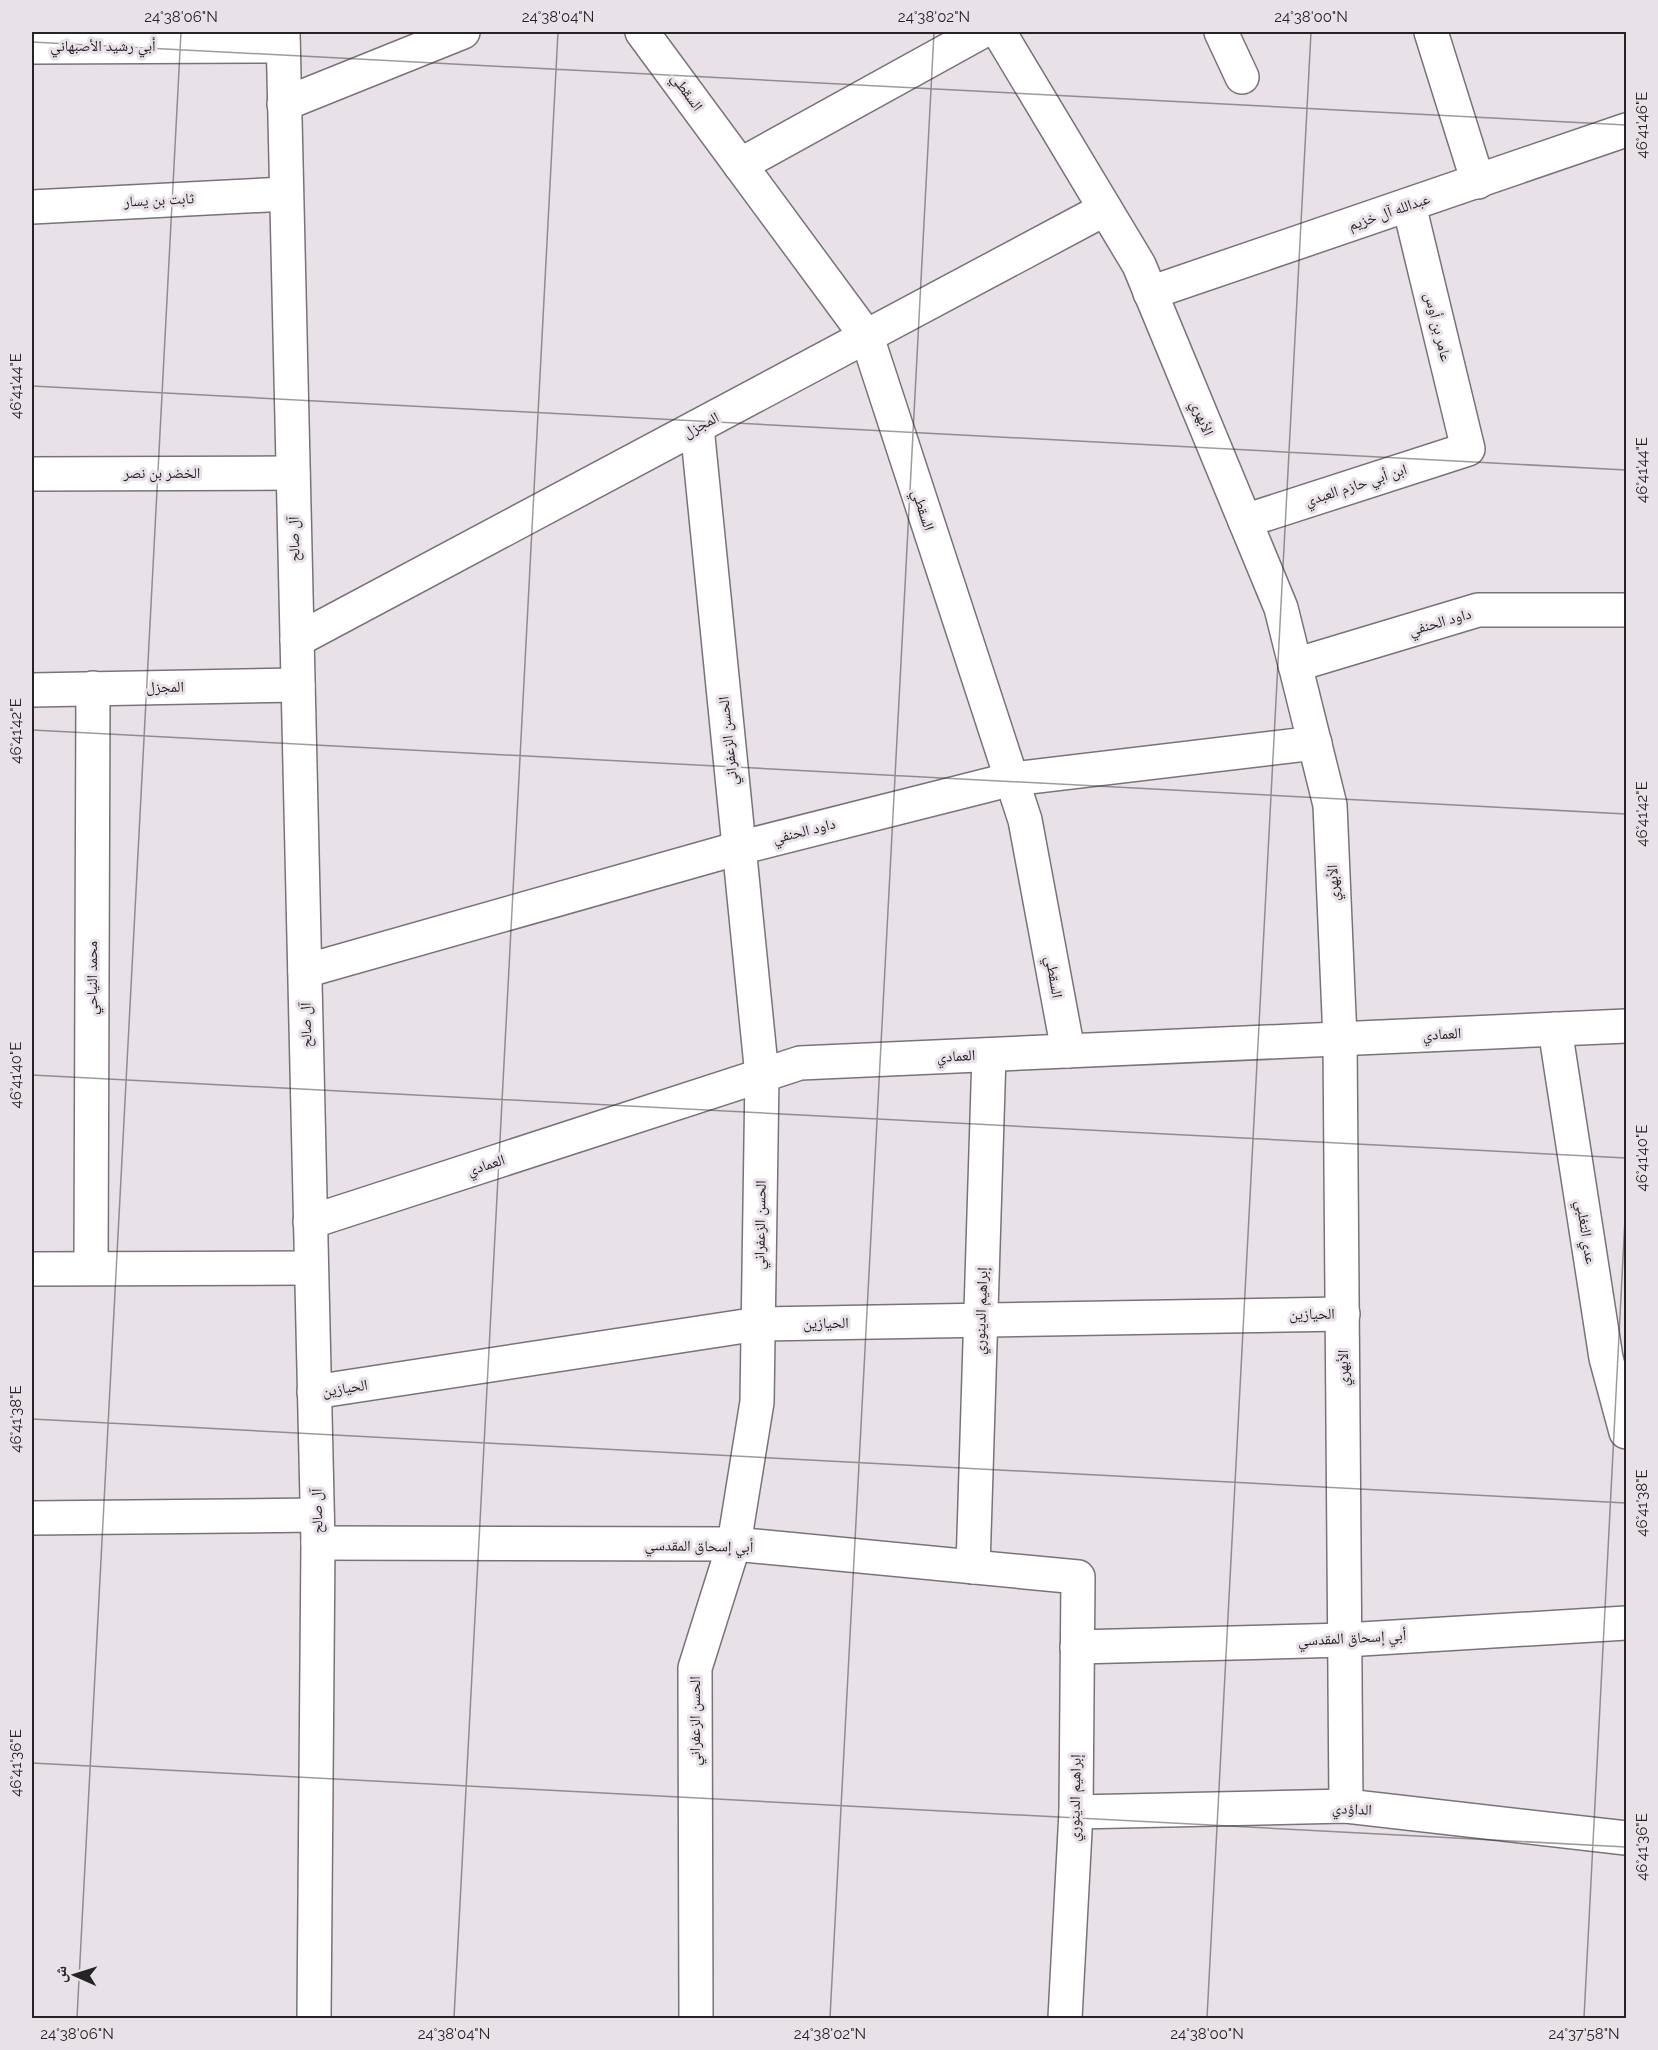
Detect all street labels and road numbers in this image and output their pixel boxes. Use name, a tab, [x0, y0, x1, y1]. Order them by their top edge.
street label: أبي رشيد الأصبهاني	[50, 37, 156, 58]
street label: السقطي	[665, 70, 707, 116]
street label: ثابت بن يسار	[122, 189, 195, 212]
street label: عبدالله آل خزيم	[1346, 190, 1433, 235]
street label: عامر بن أوس	[1420, 291, 1455, 364]
street label: الأبهري	[1184, 398, 1217, 439]
street label: المجزل	[680, 408, 722, 443]
street label: ابن أبي حازم العبدي	[1303, 460, 1410, 513]
street label: الخضر بن نصر	[123, 464, 200, 483]
street label: السقطي	[905, 487, 938, 534]
street label: آل صالح	[285, 515, 304, 562]
street label: داود الحنفي	[1407, 605, 1474, 642]
street label: المجزل	[146, 678, 184, 697]
street label: الحسن الزعفراني	[714, 695, 744, 786]
street label: داود الحنفي	[771, 815, 838, 850]
street label: الأبهري	[1323, 864, 1346, 902]
street label: محمد النياحي	[83, 941, 104, 1015]
street label: السقطي	[1039, 955, 1067, 1000]
street label: آل صالح	[297, 1001, 316, 1048]
street label: العمادي	[1422, 1024, 1462, 1047]
street label: العمادي	[936, 1046, 976, 1069]
street label: العمادي	[465, 1151, 508, 1182]
street label: الحسن الزعفراني	[750, 1180, 773, 1270]
street label: عدي التغلبي	[1569, 1199, 1600, 1266]
street label: إبراهيم الدينوري	[970, 1267, 994, 1355]
street label: الحيازين	[1289, 1305, 1335, 1324]
street label: الحيازين	[803, 1314, 849, 1333]
street label: الأبهري	[1334, 1350, 1355, 1386]
street label: الحيازين	[321, 1376, 369, 1401]
street label: آل صالح	[308, 1487, 327, 1534]
street label: أبي إسحاق المقدسي	[644, 1536, 754, 1559]
street label: أبي إسحاق المقدسي	[1297, 1626, 1407, 1653]
street label: الحسن الزعفراني	[686, 1676, 707, 1766]
street label: إبراهيم الدينوري	[1065, 1754, 1088, 1842]
street label: الداؤدي	[1331, 1799, 1372, 1822]

